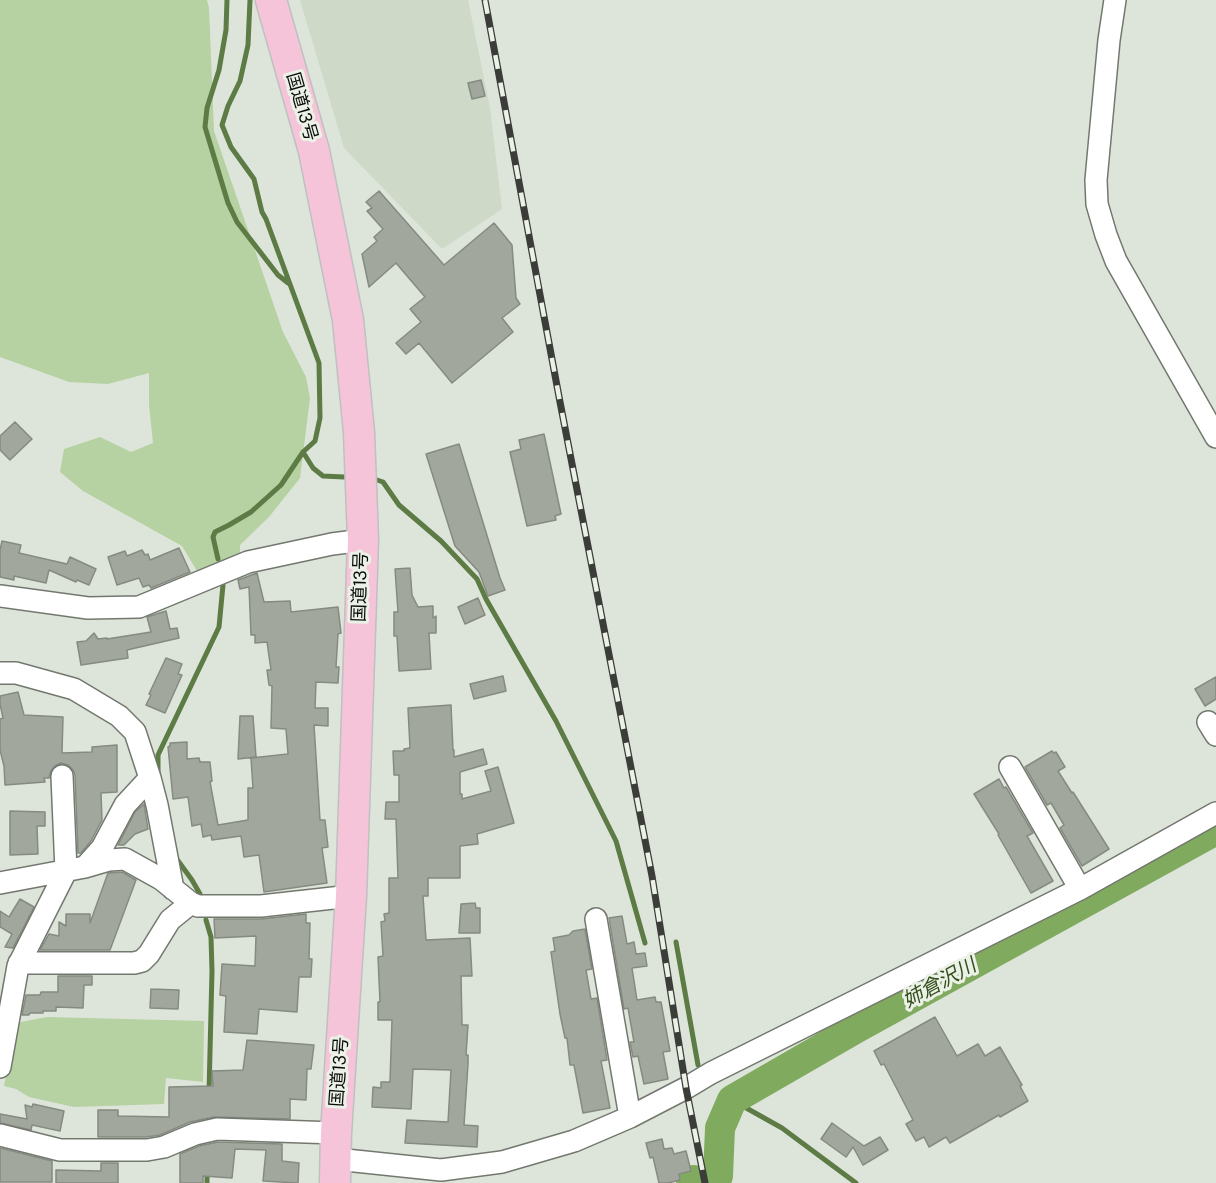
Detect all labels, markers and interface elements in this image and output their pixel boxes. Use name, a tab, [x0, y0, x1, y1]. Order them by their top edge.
street label: 国道13号	[281, 70, 321, 144]
street label: 国道13号	[349, 552, 373, 622]
water label: 姉倉沢川	[899, 954, 981, 1014]
street label: 国道13号	[327, 1036, 353, 1108]

